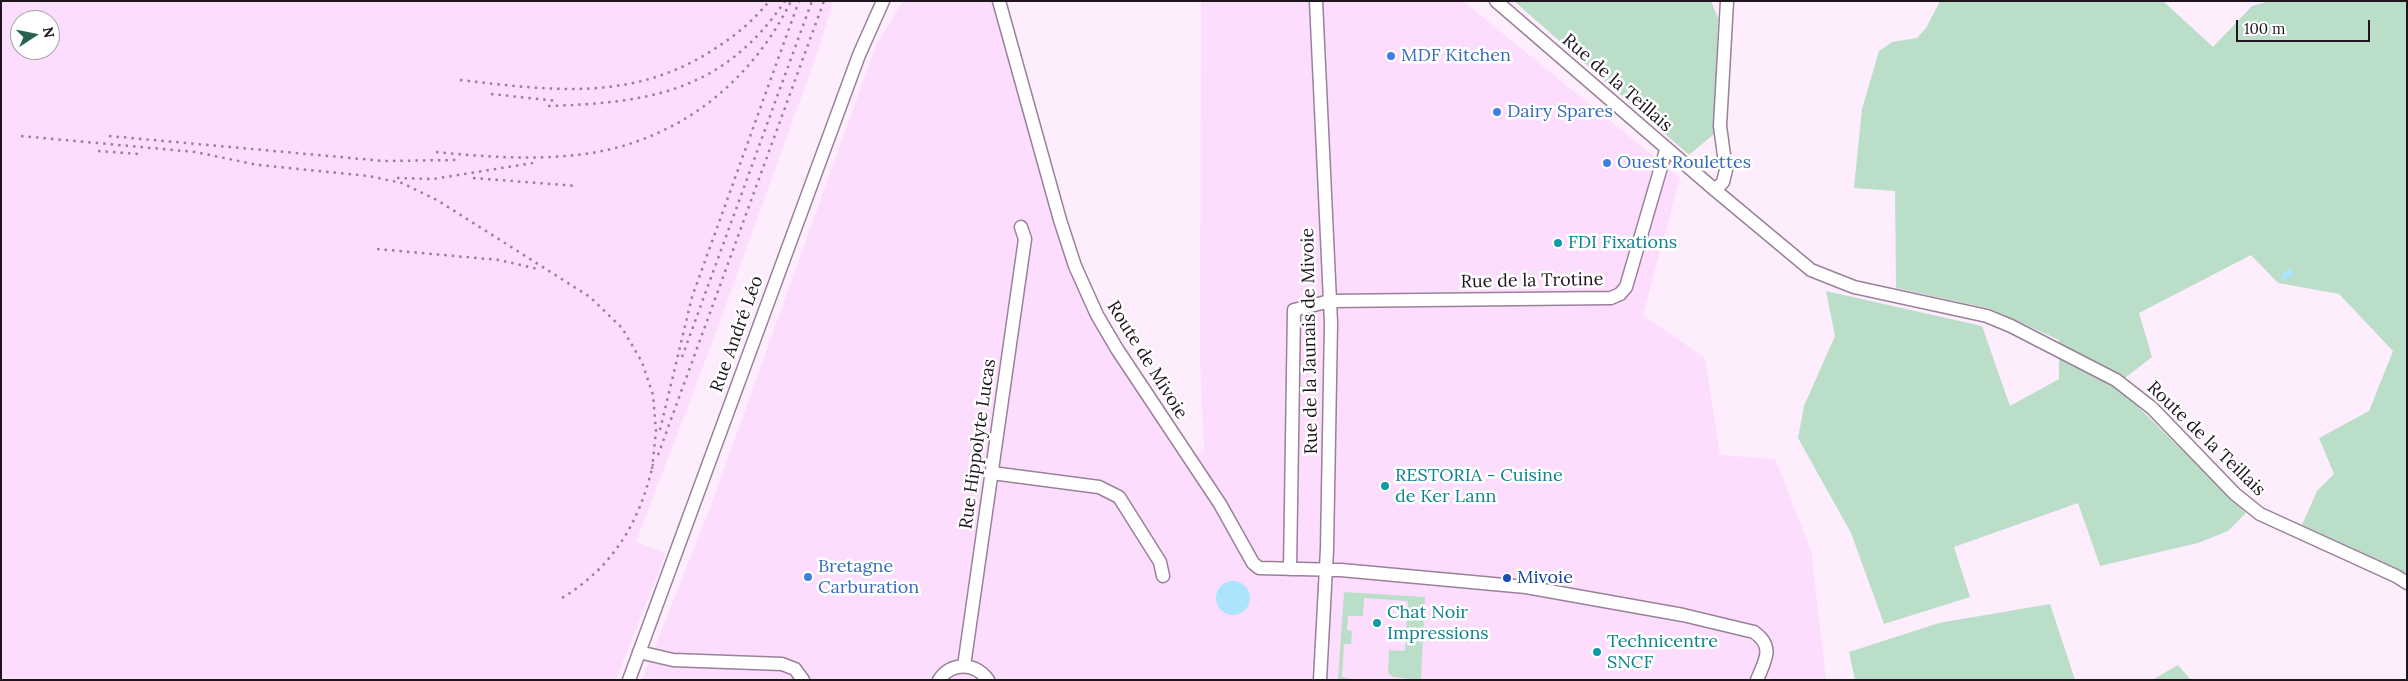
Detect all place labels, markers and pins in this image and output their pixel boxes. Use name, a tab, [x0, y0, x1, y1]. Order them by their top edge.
place label: MDF Kitchen	[1401, 45, 1511, 67]
marker: MDF Kitchen	[1385, 50, 1397, 62]
place label: Dairy Spares	[1507, 101, 1613, 123]
marker: Dairy Spares	[1491, 106, 1503, 118]
place label: Ouest Roulettes	[1617, 152, 1751, 174]
marker: Ouest Roulettes	[1601, 157, 1613, 169]
place label: FDI Fixations	[1568, 232, 1677, 254]
marker: FDI Fixations	[1552, 237, 1564, 249]
place label: RESTORIA - Cuisine de Ker Lann	[1395, 465, 1563, 508]
marker: RESTORIA - Cuisine de Ker Lann	[1379, 480, 1391, 492]
place label: Bretagne Carburation	[818, 556, 919, 598]
place label: Mivoie	[1517, 567, 1573, 589]
marker: Bretagne Carburation	[802, 571, 814, 583]
marker: Mivoie	[1501, 572, 1513, 584]
place label: Chat Noir Impressions	[1387, 602, 1489, 644]
marker: Chat Noir Impressions	[1371, 617, 1383, 629]
place label: Technicentre SNCF	[1607, 631, 1718, 674]
marker: Technicentre SNCF	[1591, 646, 1603, 658]

